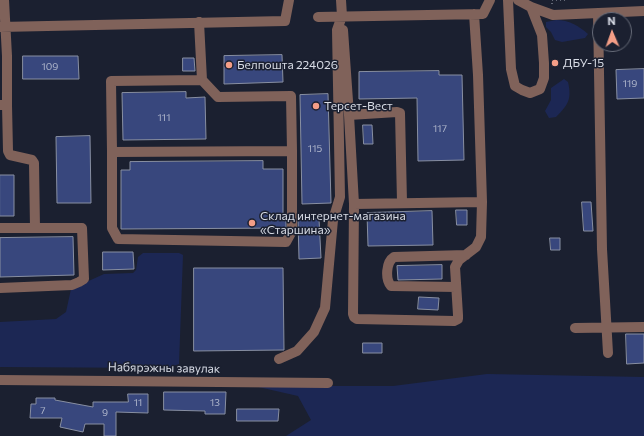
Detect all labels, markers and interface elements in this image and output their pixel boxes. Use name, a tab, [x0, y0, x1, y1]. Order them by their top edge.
north arrow	[592, 12, 632, 52]
text: N	[607, 14, 616, 27]
place label: ДБУ-15	[563, 56, 604, 70]
place label: Белпошта 224026	[237, 58, 338, 72]
marker: ДБУ-15	[550, 58, 560, 68]
marker: Белпошта 224026	[224, 60, 234, 70]
house number: 109	[42, 61, 58, 73]
house number: 119	[623, 78, 637, 90]
place label: Терсет-Вест	[324, 99, 393, 113]
marker: Терсет-Вест	[311, 101, 321, 111]
house number: 111	[158, 112, 170, 124]
house number: 117	[433, 123, 447, 135]
house number: 115	[308, 143, 322, 155]
place label: Склад интернет-магазина «Старшина»	[260, 209, 406, 237]
marker: Склад интернет-магазина «Старшина»	[247, 218, 257, 228]
street label: Набярэжны завулак	[108, 360, 220, 376]
house number: 11	[134, 397, 142, 409]
house number: 13	[210, 397, 220, 409]
house number: 7	[40, 405, 46, 417]
house number: 9	[102, 407, 108, 419]

